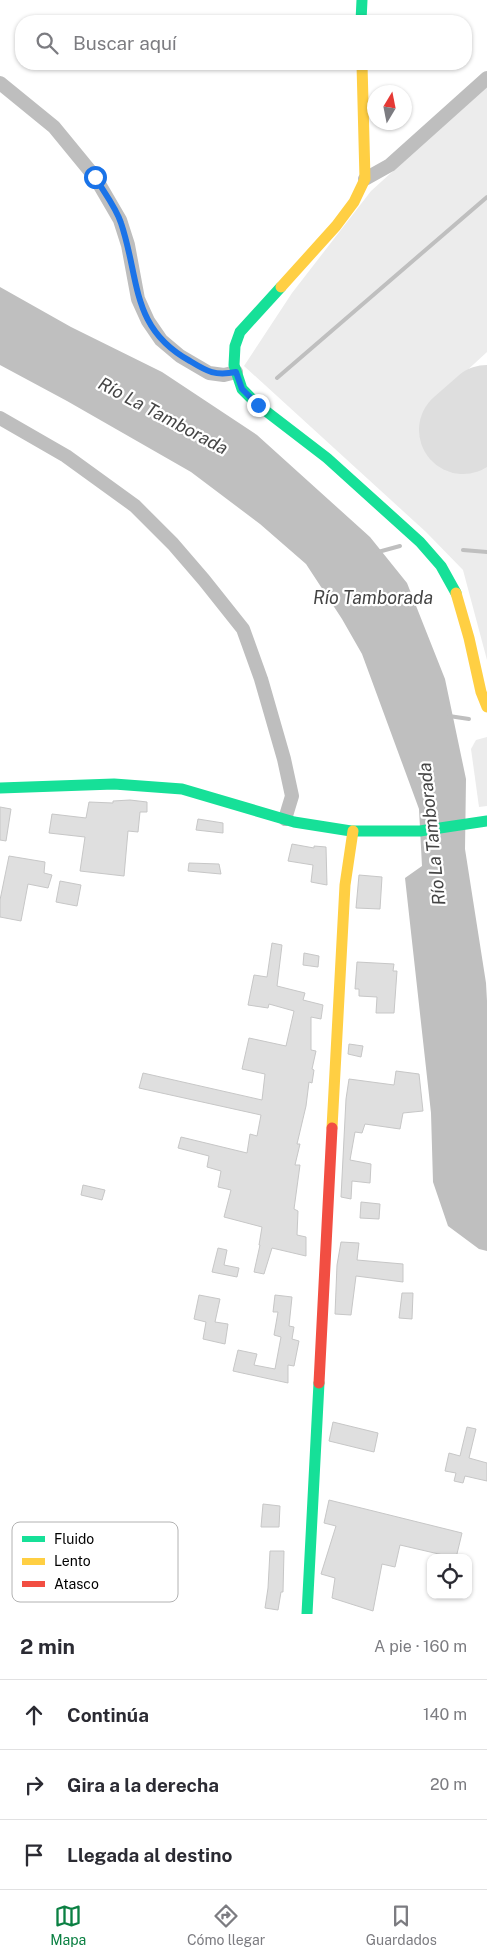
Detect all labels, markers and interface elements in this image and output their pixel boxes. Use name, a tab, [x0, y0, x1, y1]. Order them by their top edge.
search box	[15, 15, 472, 70]
icon: search	[33, 29, 61, 57]
text: Buscar aquí	[73, 32, 177, 54]
north arrow	[367, 85, 412, 130]
route start	[84, 166, 107, 189]
water label: Río La Tamborada	[95, 373, 232, 459]
route end	[247, 394, 270, 417]
water label: Río Tamborada	[313, 587, 433, 608]
water label: Río La Tamborada	[414, 762, 449, 907]
legend	[12, 1522, 178, 1602]
text: Fluido	[54, 1531, 94, 1547]
text: Lento	[54, 1553, 91, 1569]
map controls	[427, 1554, 472, 1599]
button: locate	[427, 1554, 472, 1599]
text: Atasco	[54, 1576, 99, 1592]
text: 2 min	[20, 1634, 75, 1659]
text: A pie · 160 m	[374, 1637, 467, 1656]
icon: ahead	[20, 1701, 48, 1729]
text: Continúa	[67, 1704, 149, 1726]
text: 140 m	[423, 1705, 467, 1724]
icon: right	[20, 1771, 48, 1799]
text: Gira a la derecha	[67, 1774, 219, 1796]
text: 20 m	[430, 1775, 467, 1794]
icon: arrive	[20, 1841, 48, 1869]
text: Llegada al destino	[67, 1844, 232, 1866]
tab: Mapa	[50, 1902, 86, 1948]
tab: Cómo llegar	[187, 1902, 265, 1948]
tab: Guardados	[366, 1902, 437, 1948]

